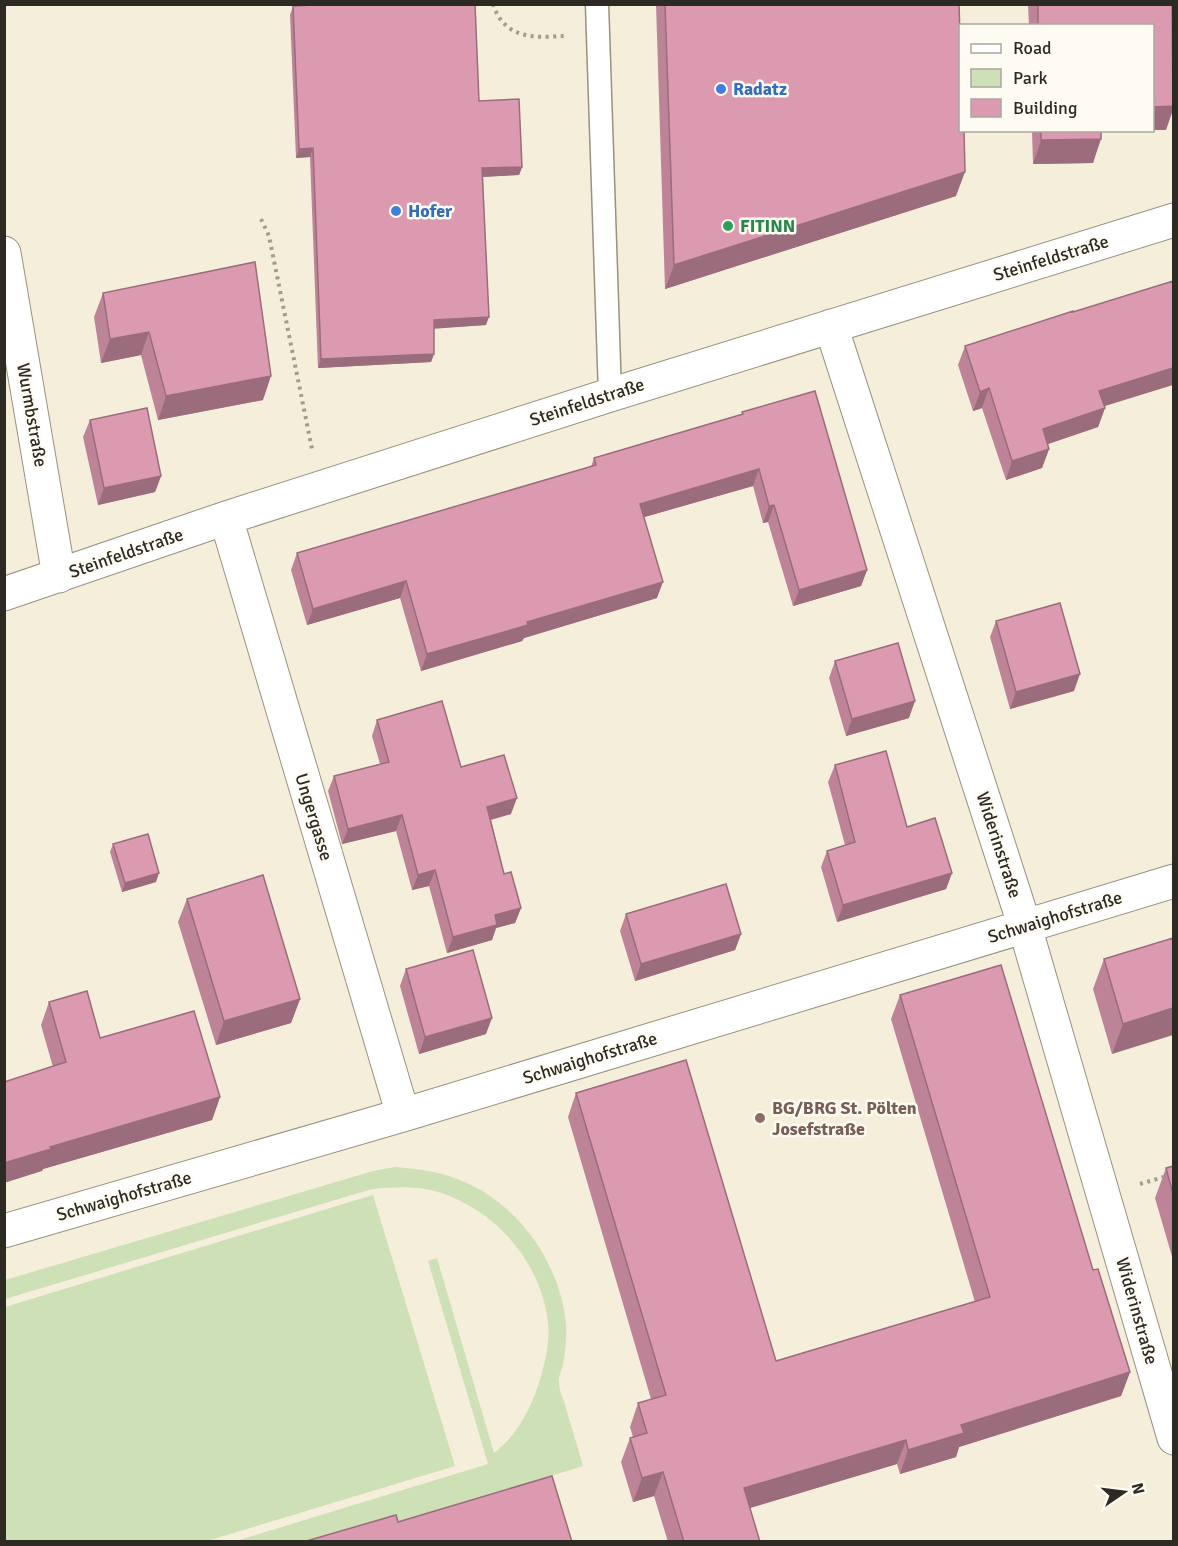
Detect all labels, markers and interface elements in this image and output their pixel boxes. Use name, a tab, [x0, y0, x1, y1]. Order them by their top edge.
legend	[959, 24, 1154, 132]
text: Road	[1013, 37, 1052, 59]
text: Park	[1013, 67, 1048, 89]
place label: Radatz	[733, 78, 787, 100]
marker: Radatz	[714, 82, 728, 96]
text: Building	[1013, 97, 1077, 119]
place label: Hofer	[408, 200, 453, 222]
marker: Hofer	[389, 204, 403, 218]
place label: FITINN	[740, 215, 795, 237]
marker: FITINN	[721, 219, 735, 233]
street label: Steinfeldstraße	[991, 230, 1111, 286]
street label: Wurmbstraße	[12, 361, 52, 469]
street label: Steinfeldstraße	[527, 373, 647, 431]
street label: Steinfeldstraße	[66, 523, 186, 583]
street label: Ungergasse	[290, 771, 338, 863]
street label: Widerinstraße	[971, 789, 1027, 901]
street label: Schwaighofstraße	[985, 886, 1125, 948]
street label: Schwaighofstraße	[520, 1027, 660, 1089]
place label: BG/BRG St. Pölten Josefstraße	[772, 1097, 917, 1140]
marker: BG/BRG St. Pölten Josefstraße	[753, 1111, 767, 1125]
street label: Schwaighofstraße	[54, 1166, 194, 1226]
street label: Widerinstraße	[1111, 1255, 1163, 1367]
north arrow	[1094, 1462, 1154, 1522]
text: N	[1127, 1481, 1149, 1496]

